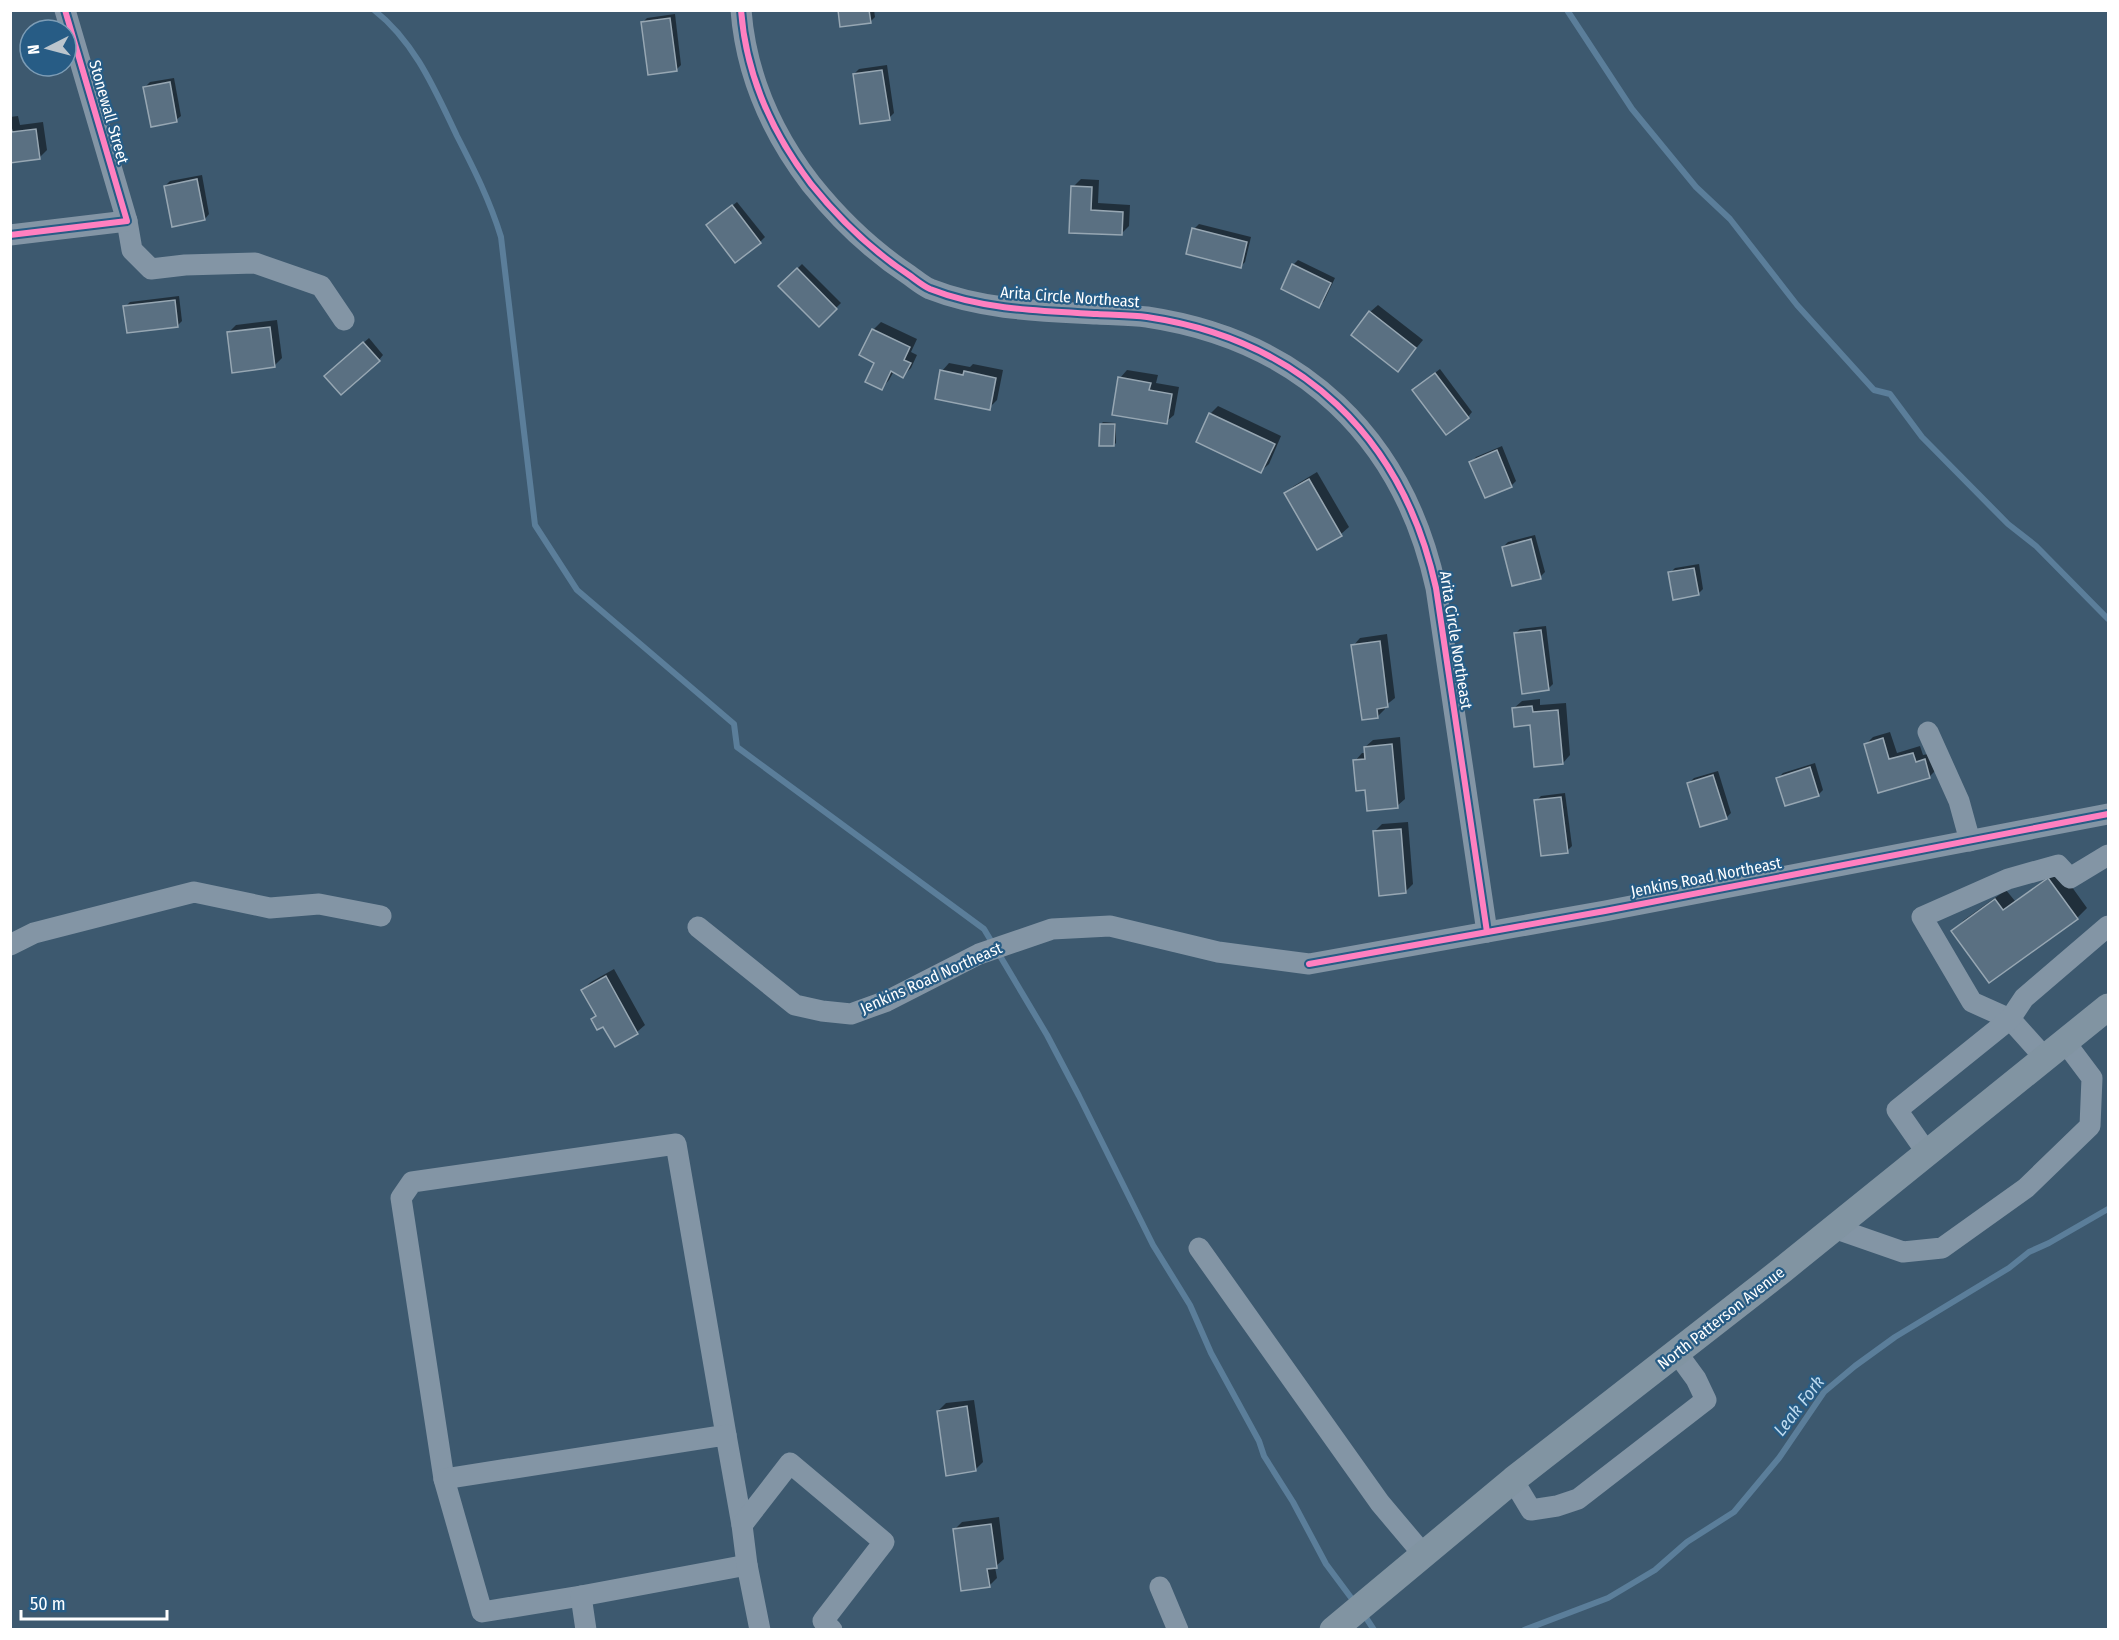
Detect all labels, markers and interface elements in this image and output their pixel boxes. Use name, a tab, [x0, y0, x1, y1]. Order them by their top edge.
north arrow	[18, 18, 78, 78]
text: N	[24, 44, 44, 55]
street label: Stonewall Street	[85, 58, 133, 167]
street label: Arita Circle Northeast	[1000, 283, 1141, 311]
street label: Arita Circle Northeast	[1436, 570, 1476, 711]
street label: Jenkins Road Northeast	[1629, 853, 1784, 901]
street label: Jenkins Road Northeast	[857, 938, 1005, 1018]
street label: North Patterson Avenue	[1654, 1263, 1788, 1373]
water label: Leak Fork	[1769, 1372, 1829, 1440]
scale bar	[21, 1583, 166, 1621]
text: 50 m	[30, 1593, 66, 1615]

